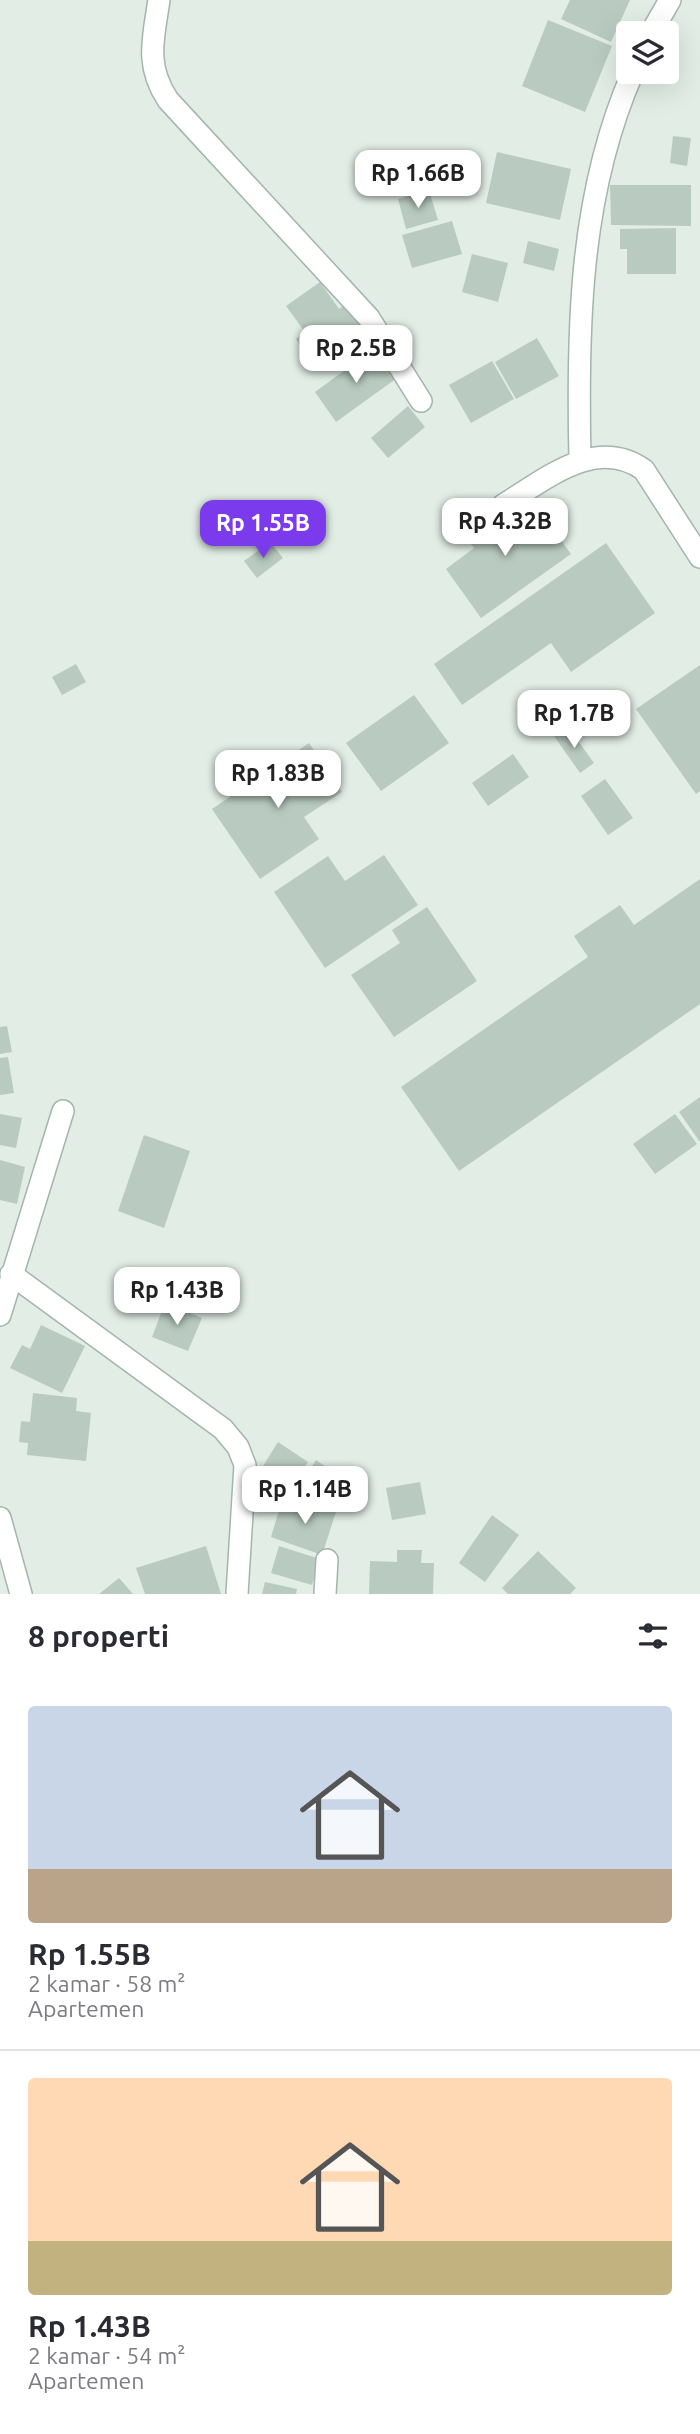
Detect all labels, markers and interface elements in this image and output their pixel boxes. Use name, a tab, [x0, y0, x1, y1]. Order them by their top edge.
map controls	[616, 21, 679, 84]
button: layers	[616, 21, 679, 84]
pin: Rp 1.66B	[346, 150, 490, 210]
text: Rp 1.66B	[371, 160, 465, 185]
pin: Rp 2.5B	[291, 326, 421, 385]
text: Rp 2.5B	[315, 335, 397, 360]
pin: Rp 4.32B	[433, 498, 577, 558]
pin: Rp 1.55B	[191, 500, 335, 560]
text: Rp 4.32B	[458, 508, 552, 533]
text: Rp 1.55B	[216, 510, 310, 535]
pin: Rp 1.7B	[509, 690, 639, 750]
text: Rp 1.7B	[533, 700, 615, 725]
pin: Rp 1.83B	[206, 750, 350, 810]
text: Rp 1.83B	[231, 760, 325, 785]
pin: Rp 1.43B	[105, 1268, 249, 1327]
text: Rp 1.43B	[130, 1277, 224, 1302]
pin: Rp 1.14B	[233, 1466, 377, 1526]
text: Rp 1.14B	[258, 1476, 352, 1501]
icon: filters	[634, 1617, 672, 1655]
text: 8 properti	[28, 1619, 169, 1653]
icon: home	[287, 1752, 413, 1878]
text: Rp 1.55B	[28, 1937, 151, 1971]
text: 2 kamar · 58 m²	[28, 1971, 186, 1996]
text: Apartemen	[28, 1996, 144, 2021]
icon: home	[287, 2124, 413, 2250]
text: Rp 1.43B	[28, 2309, 151, 2343]
text: 2 kamar · 54 m²	[28, 2343, 186, 2368]
text: Apartemen	[28, 2368, 144, 2393]

